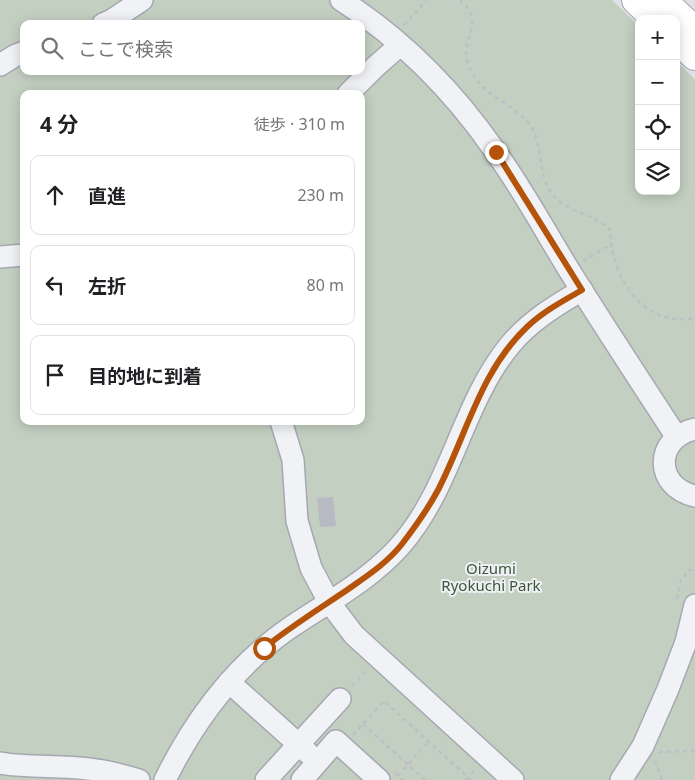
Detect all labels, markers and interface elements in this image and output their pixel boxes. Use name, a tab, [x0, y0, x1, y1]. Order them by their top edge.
map controls	[635, 15, 680, 195]
button: +	[635, 15, 680, 60]
search box	[20, 20, 365, 75]
icon: search	[38, 34, 66, 62]
text: ここで検索	[78, 36, 173, 62]
button: −	[635, 60, 680, 105]
button: locate	[635, 105, 680, 150]
text: 4 分	[40, 110, 78, 138]
text: 徒歩 · 310 m	[254, 113, 345, 135]
route end	[485, 141, 508, 164]
button: layers	[635, 150, 680, 195]
icon: ahead	[41, 181, 69, 209]
text: 直進	[88, 183, 126, 209]
text: 230 m	[297, 184, 344, 206]
icon: left	[41, 271, 69, 299]
text: 左折	[88, 273, 126, 299]
text: 80 m	[307, 274, 344, 296]
icon: arrive	[41, 361, 69, 389]
text: 目的地に到着	[88, 363, 202, 389]
park label: Oizumi Ryokuchi Park	[441, 558, 541, 595]
route start	[253, 637, 276, 660]

